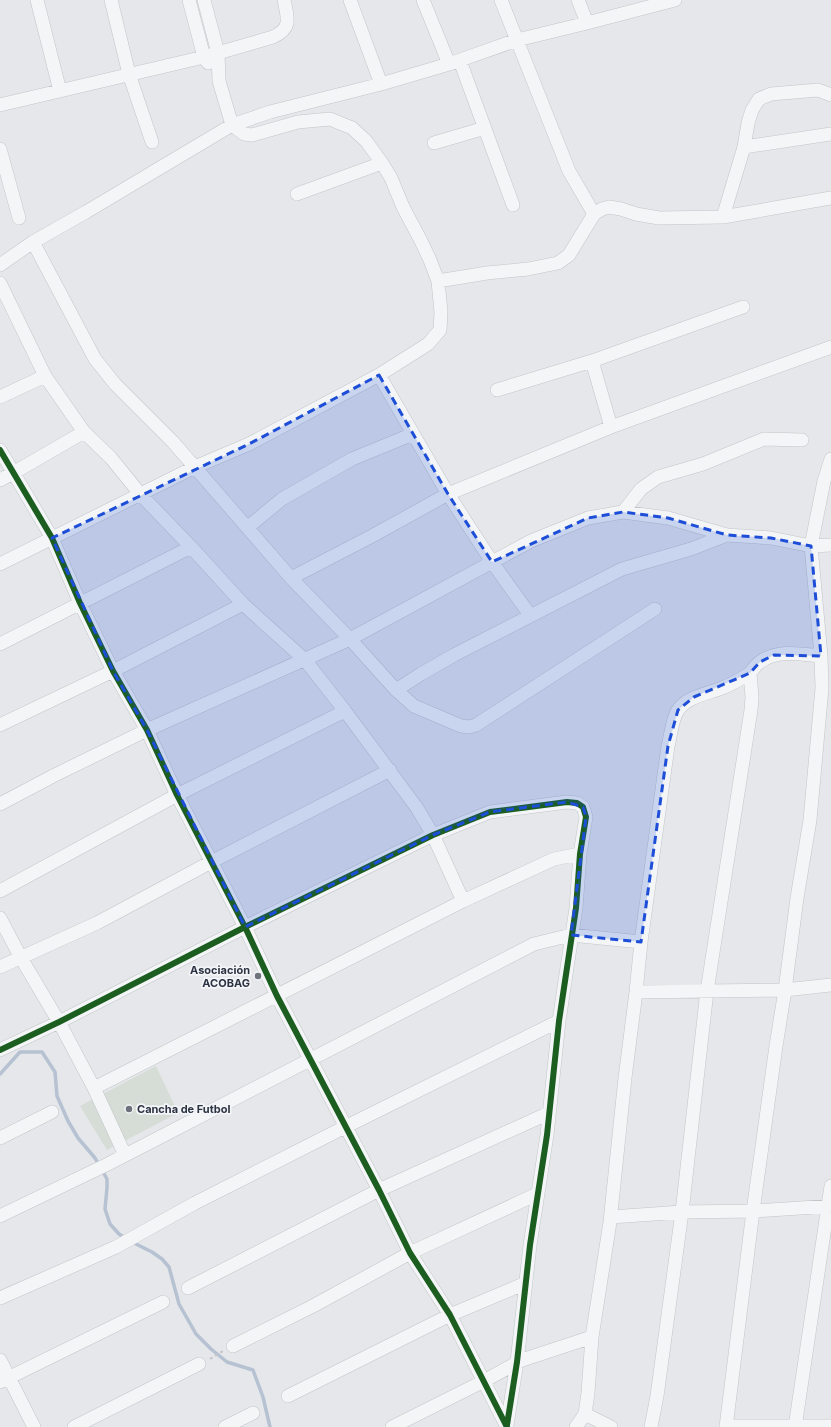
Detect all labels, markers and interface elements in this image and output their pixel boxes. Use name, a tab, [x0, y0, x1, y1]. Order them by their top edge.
place label: Asociación ACOBAG	[190, 963, 250, 990]
marker: Asociación ACOBAG	[253, 971, 263, 981]
place label: Cancha de Futbol	[137, 1102, 230, 1116]
marker: Cancha de Futbol	[124, 1104, 134, 1114]

